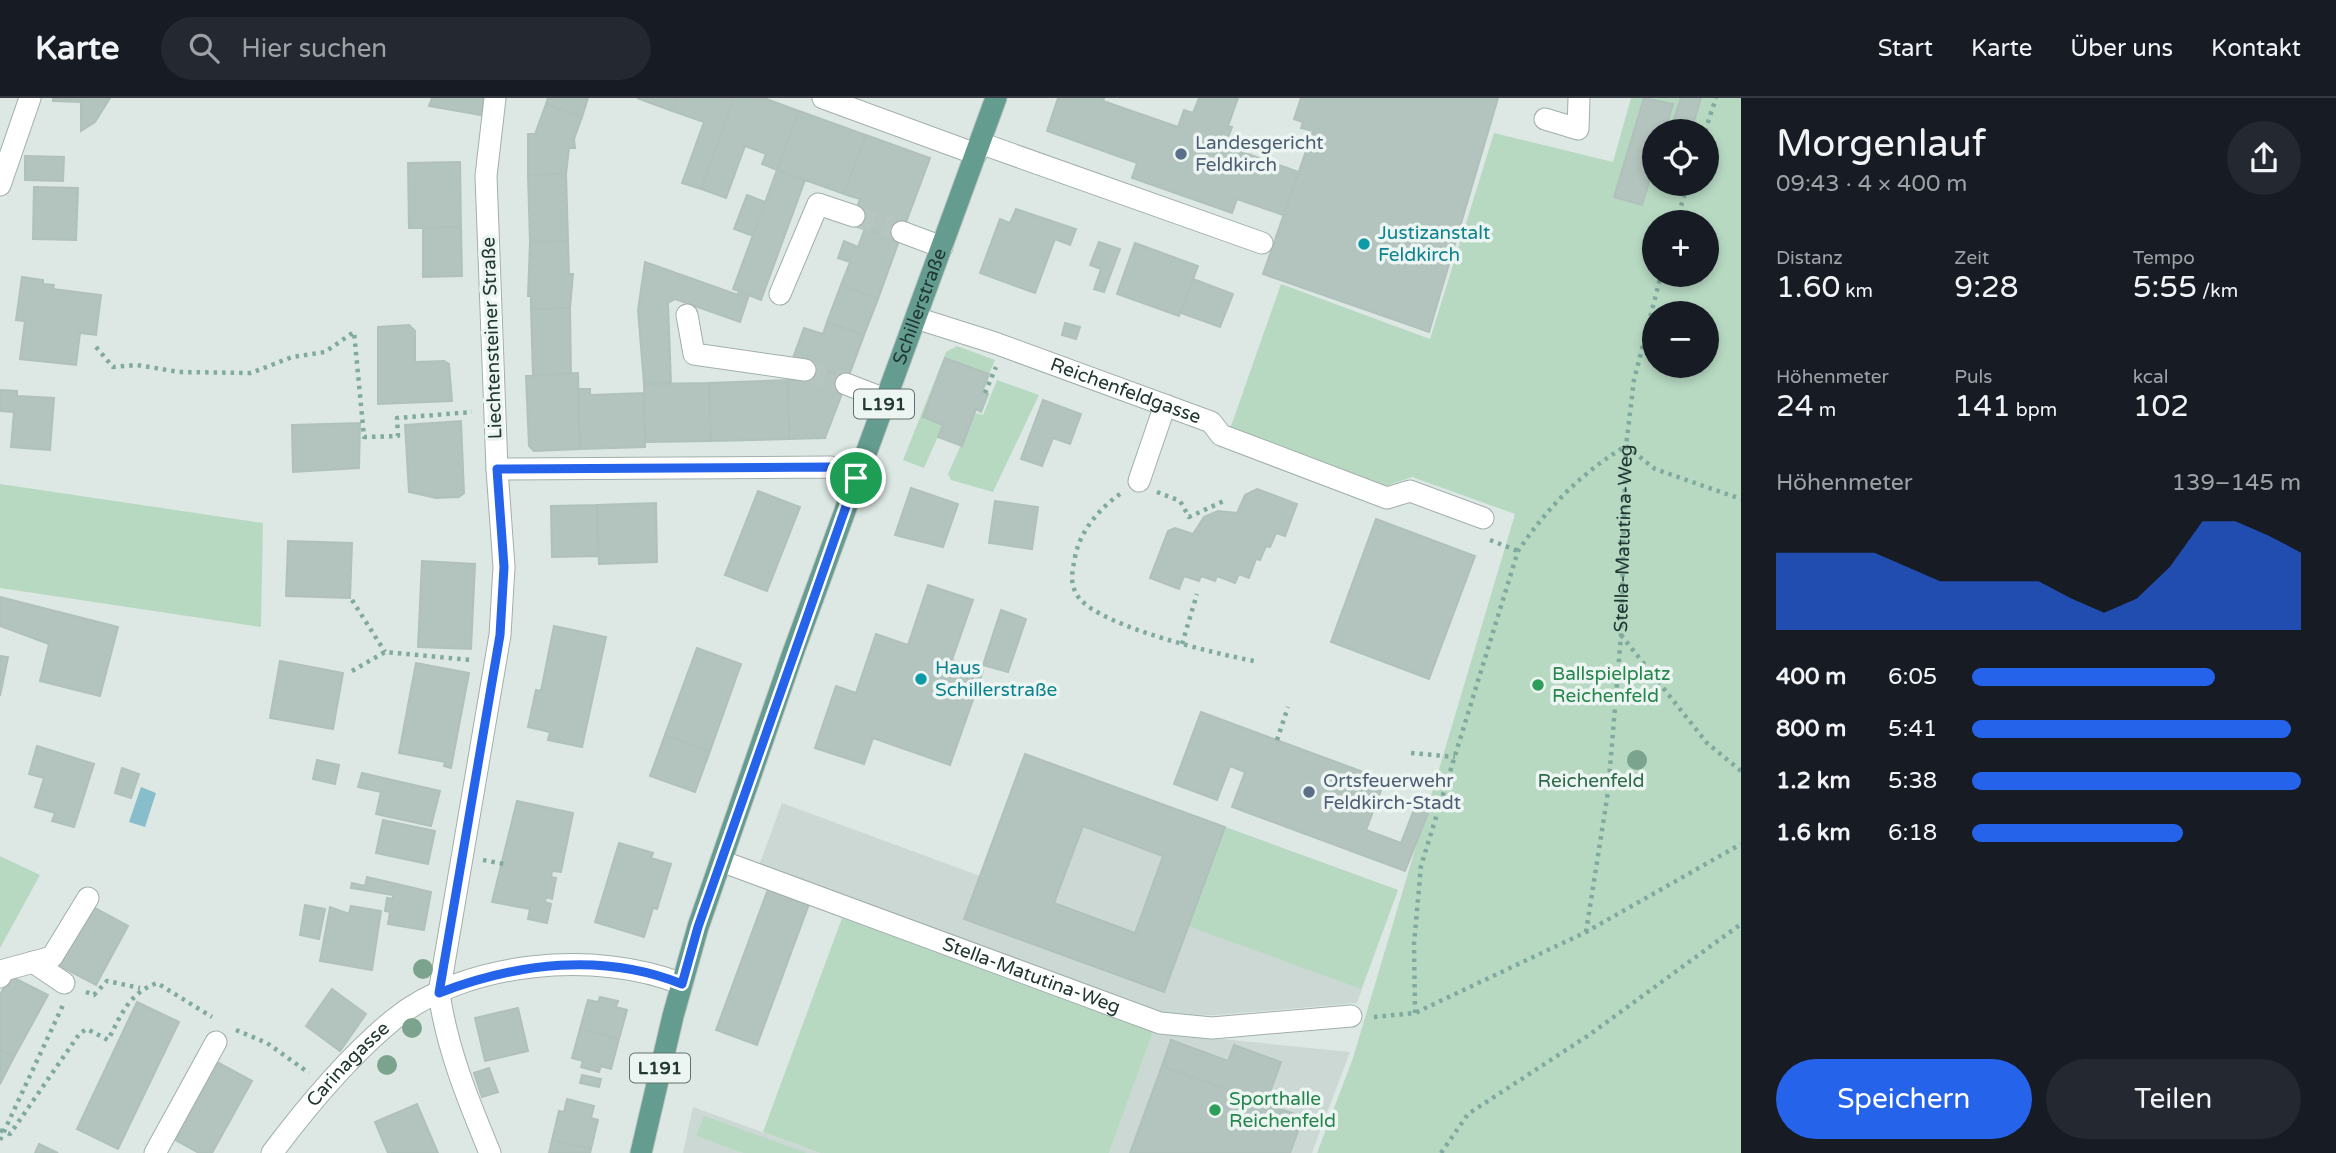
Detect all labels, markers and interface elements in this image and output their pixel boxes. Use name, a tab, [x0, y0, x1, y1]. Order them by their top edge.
search box	[161, 17, 651, 80]
text: Karte	[35, 29, 119, 68]
icon: search	[185, 29, 223, 67]
text: Hier suchen	[241, 33, 387, 64]
text: Start	[1878, 34, 1933, 63]
text: Karte	[1971, 34, 2032, 63]
text: Über uns	[2070, 34, 2173, 63]
text: Kontakt	[2211, 34, 2301, 63]
map controls	[1642, 119, 1719, 378]
button: locate	[1642, 119, 1719, 196]
text: Morgenlauf	[1776, 121, 1986, 167]
button: share	[2227, 121, 2301, 195]
place label: Landesgericht Feldkirch	[1195, 132, 1324, 176]
marker: Landesgericht Feldkirch	[1173, 146, 1189, 162]
text: 09:43 · 4 × 400 m	[1776, 170, 1967, 198]
button: +	[1642, 210, 1719, 287]
place label: Justizanstalt Feldkirch	[1378, 222, 1490, 266]
street label: Liechtensteiner Straße	[477, 236, 507, 440]
marker: Justizanstalt Feldkirch	[1356, 236, 1372, 252]
street label: Schillerstraße	[888, 245, 951, 368]
text: Distanz	[1776, 247, 1843, 269]
text: Zeit	[1954, 247, 1989, 269]
text: Tempo	[2133, 247, 2195, 269]
text: 1.60	[1776, 269, 1840, 306]
text: 9:28	[1954, 269, 2019, 306]
text: 5:55	[2133, 269, 2197, 306]
text: km	[1840, 280, 1873, 302]
text: /km	[2197, 280, 2238, 302]
button: −	[1642, 301, 1719, 378]
street label: Reichenfeldgasse	[1047, 353, 1204, 428]
text: Höhenmeter	[1776, 366, 1889, 388]
text: Puls	[1954, 366, 1992, 388]
text: kcal	[2133, 366, 2168, 388]
text: 24	[1776, 388, 1814, 425]
text: 141	[1954, 388, 2011, 425]
text: 102	[2133, 388, 2189, 425]
road number: L191	[854, 390, 914, 418]
text: m	[1814, 399, 1836, 421]
text: bpm	[2011, 399, 2057, 421]
street label: Stella-Matutina-Weg	[1610, 444, 1637, 633]
pin	[826, 448, 886, 508]
icon: arrive	[837, 459, 875, 497]
text: Höhenmeter	[1776, 469, 1913, 497]
text: 139–145 m	[2172, 469, 2301, 497]
place label: Haus Schillerstraße	[935, 657, 1057, 701]
place label: Ballspielplatz Reichenfeld	[1552, 663, 1671, 707]
text: 400 m	[1776, 663, 1846, 691]
text: 6:05	[1888, 663, 1937, 691]
marker: Haus Schillerstraße	[913, 671, 929, 687]
marker: Ballspielplatz Reichenfeld	[1530, 677, 1546, 693]
text: 800 m	[1776, 715, 1846, 743]
text: 5:41	[1888, 715, 1937, 743]
text: 1.2 km	[1776, 767, 1851, 795]
text: 5:38	[1888, 767, 1937, 795]
place label: Ortsfeuerwehr Feldkirch-Stadt	[1323, 770, 1461, 814]
park label: Reichenfeld	[1538, 770, 1644, 792]
marker: Ortsfeuerwehr Feldkirch-Stadt	[1301, 784, 1317, 800]
text: 1.6 km	[1776, 819, 1851, 847]
text: 6:18	[1888, 819, 1937, 847]
street label: Stella-Matutina-Weg	[940, 933, 1123, 1018]
street label: Carinagasse	[302, 1017, 394, 1111]
road number: L191	[630, 1054, 690, 1083]
button: Speichern	[1776, 1059, 2032, 1139]
button: Teilen	[2046, 1059, 2301, 1139]
place label: Sporthalle Reichenfeld	[1229, 1088, 1336, 1132]
marker: Sporthalle Reichenfeld	[1207, 1102, 1223, 1118]

